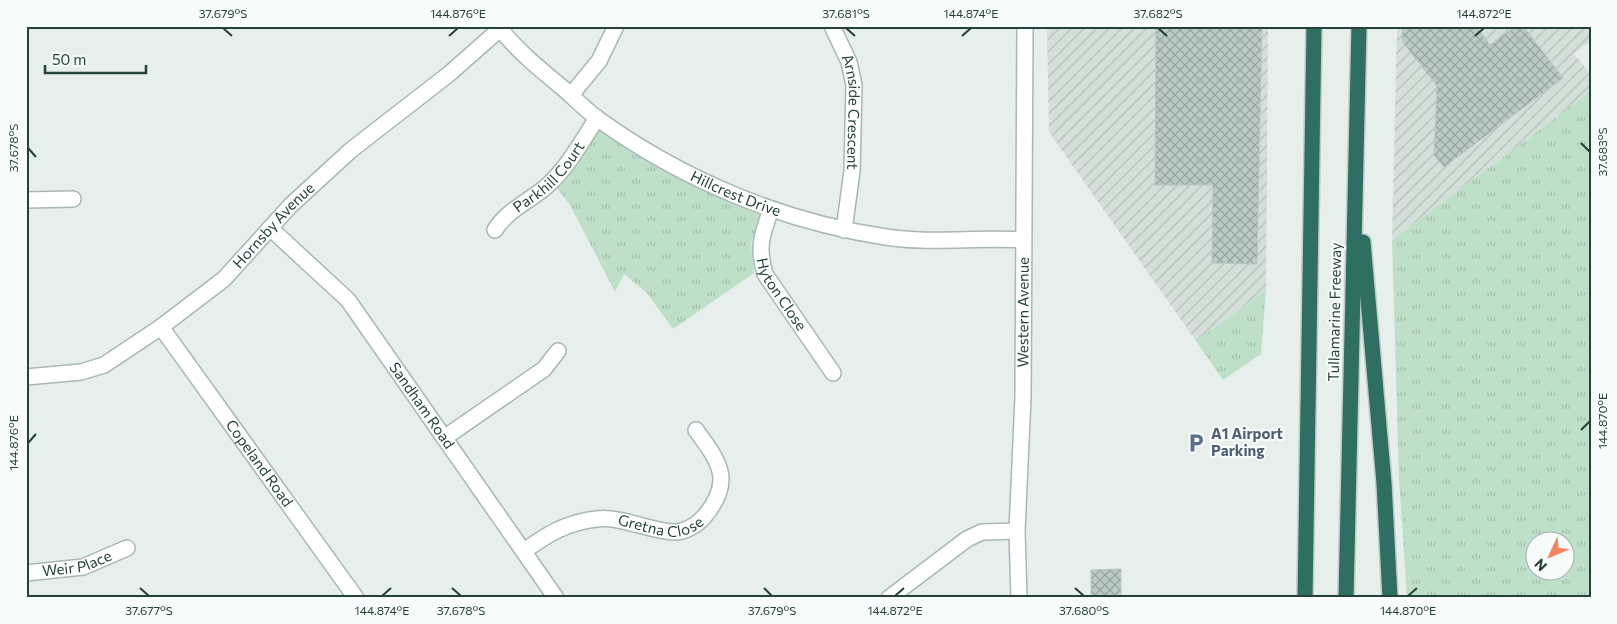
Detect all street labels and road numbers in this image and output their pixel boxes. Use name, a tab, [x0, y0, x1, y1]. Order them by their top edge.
street label: Arnside Crescent	[838, 51, 864, 170]
street label: Parkhill Court	[509, 138, 588, 216]
street label: Hillcrest Drive	[688, 166, 783, 219]
street label: Hornsby Avenue	[228, 178, 318, 271]
street label: Tullamarine Freeway	[1324, 242, 1344, 382]
street label: Hyton Close	[753, 256, 811, 334]
street label: Western Avenue	[1013, 257, 1032, 367]
street label: Sandham Road	[386, 358, 459, 452]
street label: Copeland Road	[223, 416, 297, 510]
street label: Gretna Close	[617, 510, 707, 540]
street label: Weir Place	[41, 546, 114, 579]

